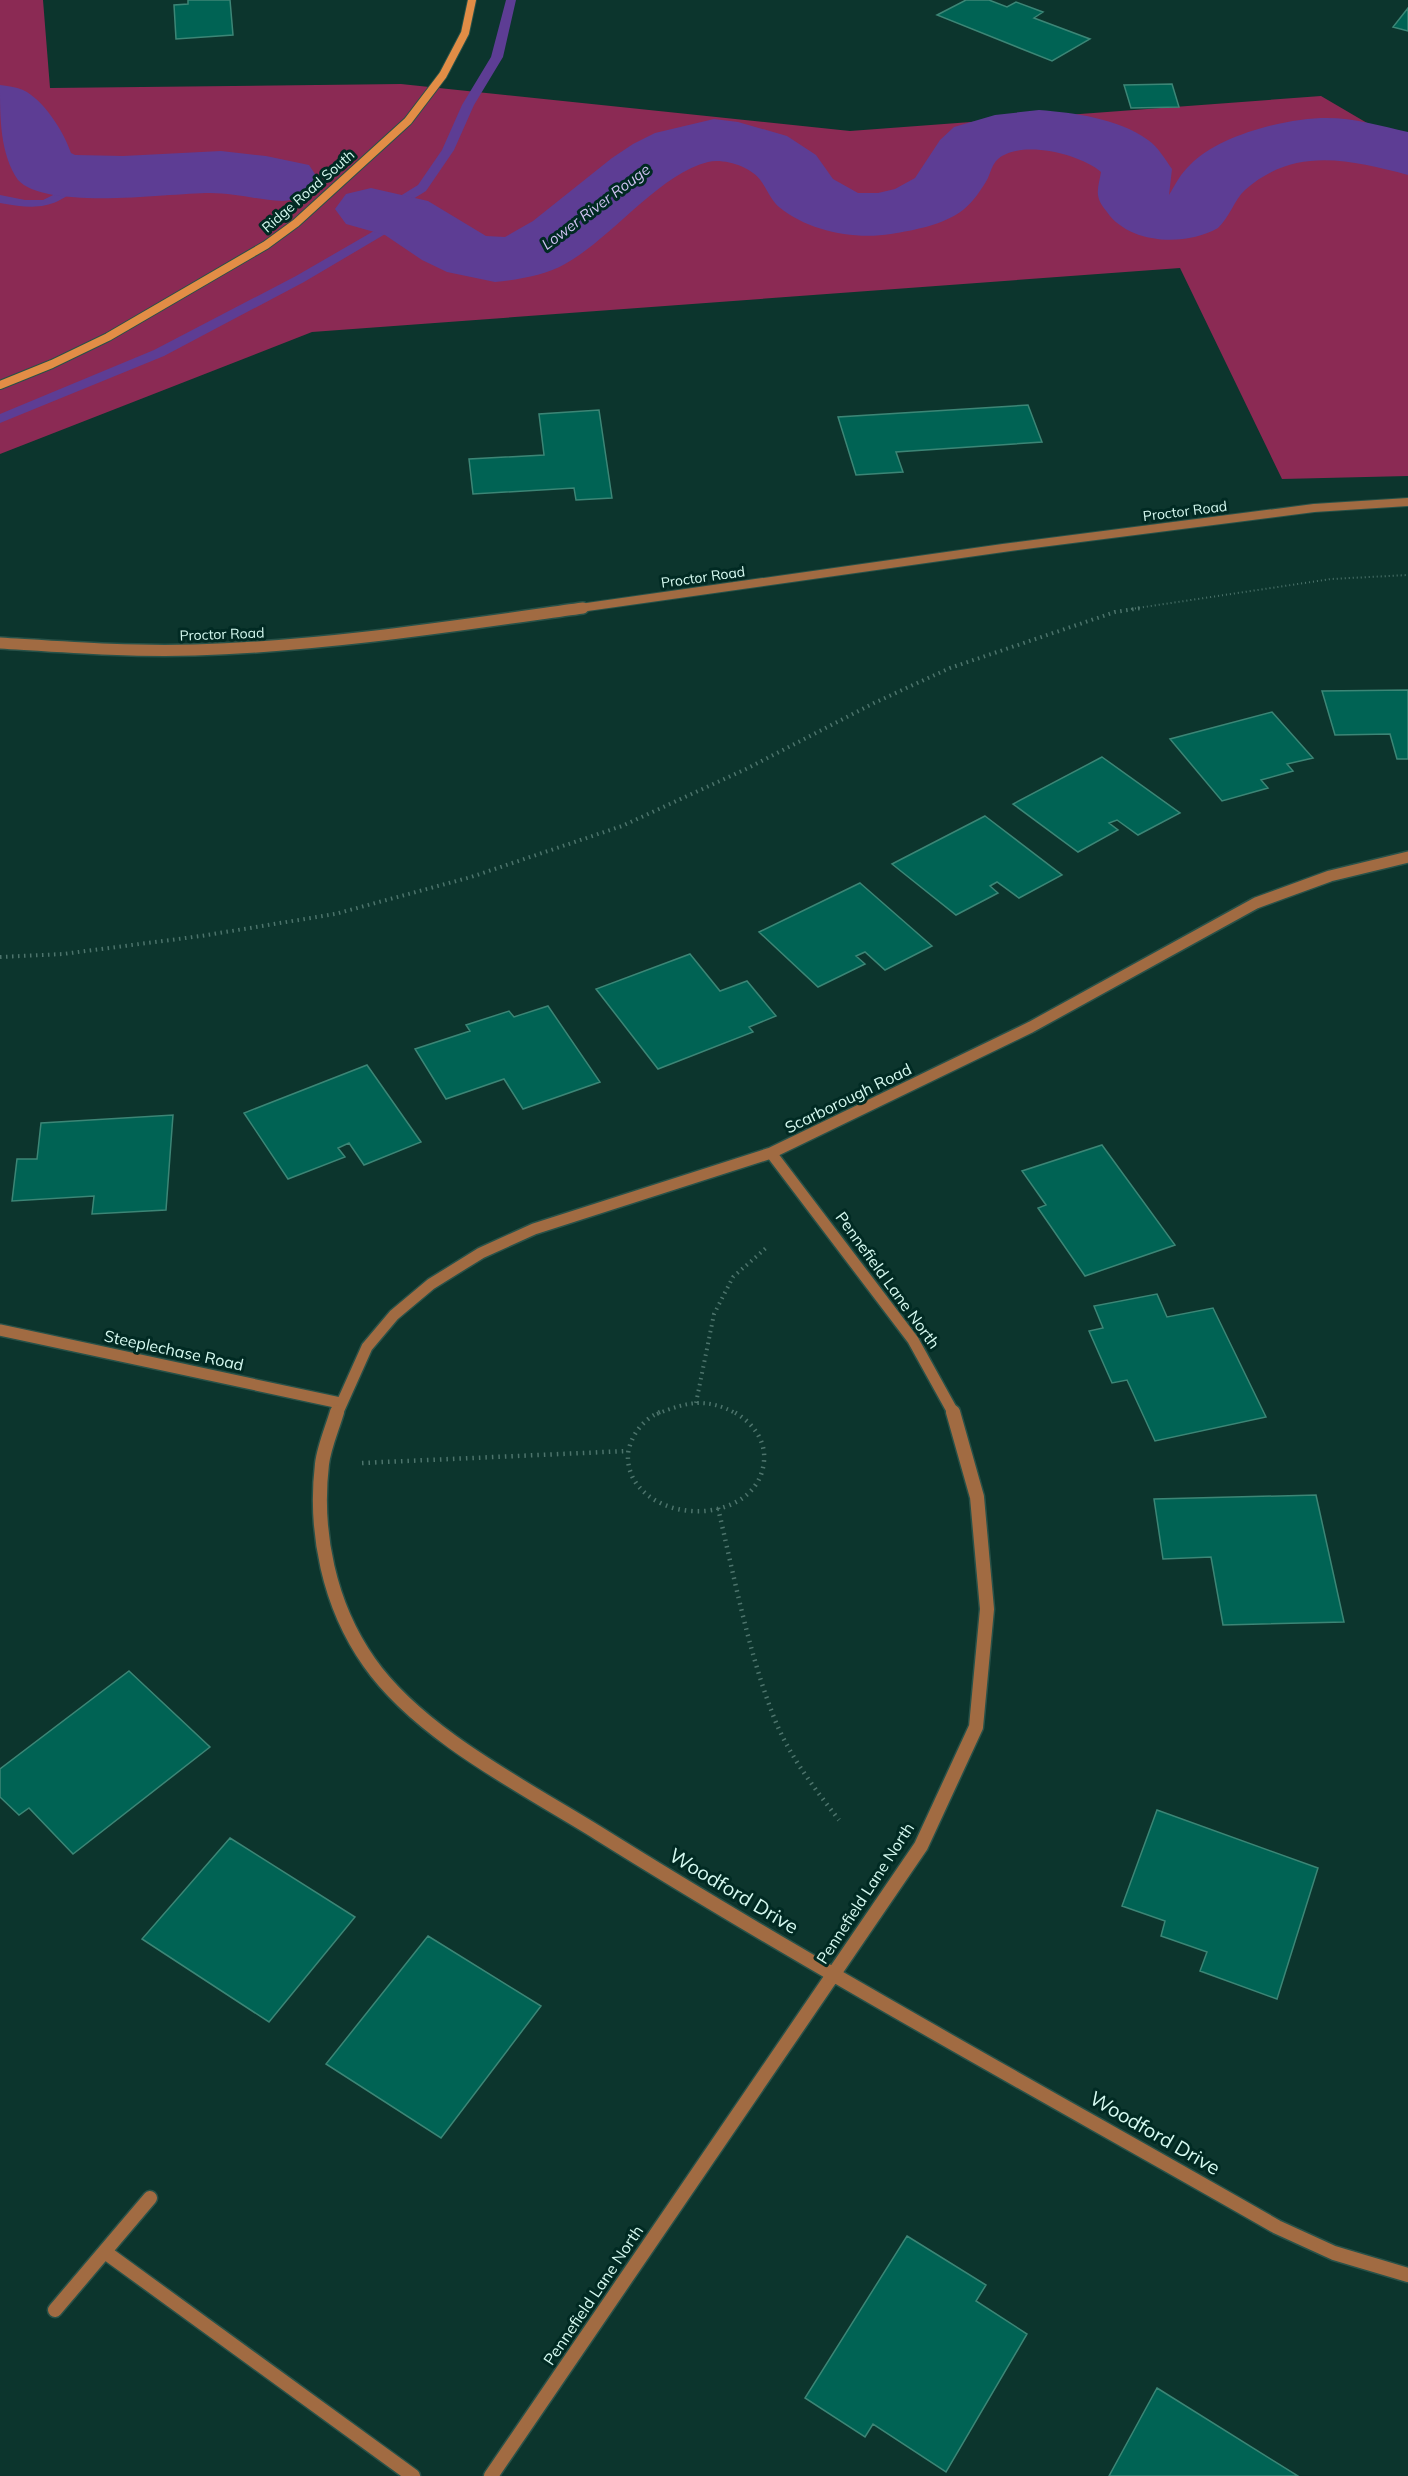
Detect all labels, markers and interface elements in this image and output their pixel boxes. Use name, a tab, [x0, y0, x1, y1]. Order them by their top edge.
street label: Ridge Road South	[258, 146, 358, 236]
water label: Lower River Rouge	[538, 160, 654, 254]
street label: Proctor Road	[1142, 497, 1228, 525]
street label: Proctor Road	[660, 562, 746, 592]
street label: Proctor Road	[179, 624, 265, 644]
street label: Scarborough Road	[781, 1059, 915, 1137]
street label: Pennefield Lane North	[832, 1208, 944, 1352]
street label: Steeplechase Road	[103, 1325, 245, 1375]
street label: Pennefield Lane North	[812, 1819, 918, 1967]
street label: Woodford Drive	[665, 1842, 803, 1939]
street label: Woodford Drive	[1086, 2085, 1225, 2180]
street label: Pennefield Lane North	[539, 2221, 647, 2369]

